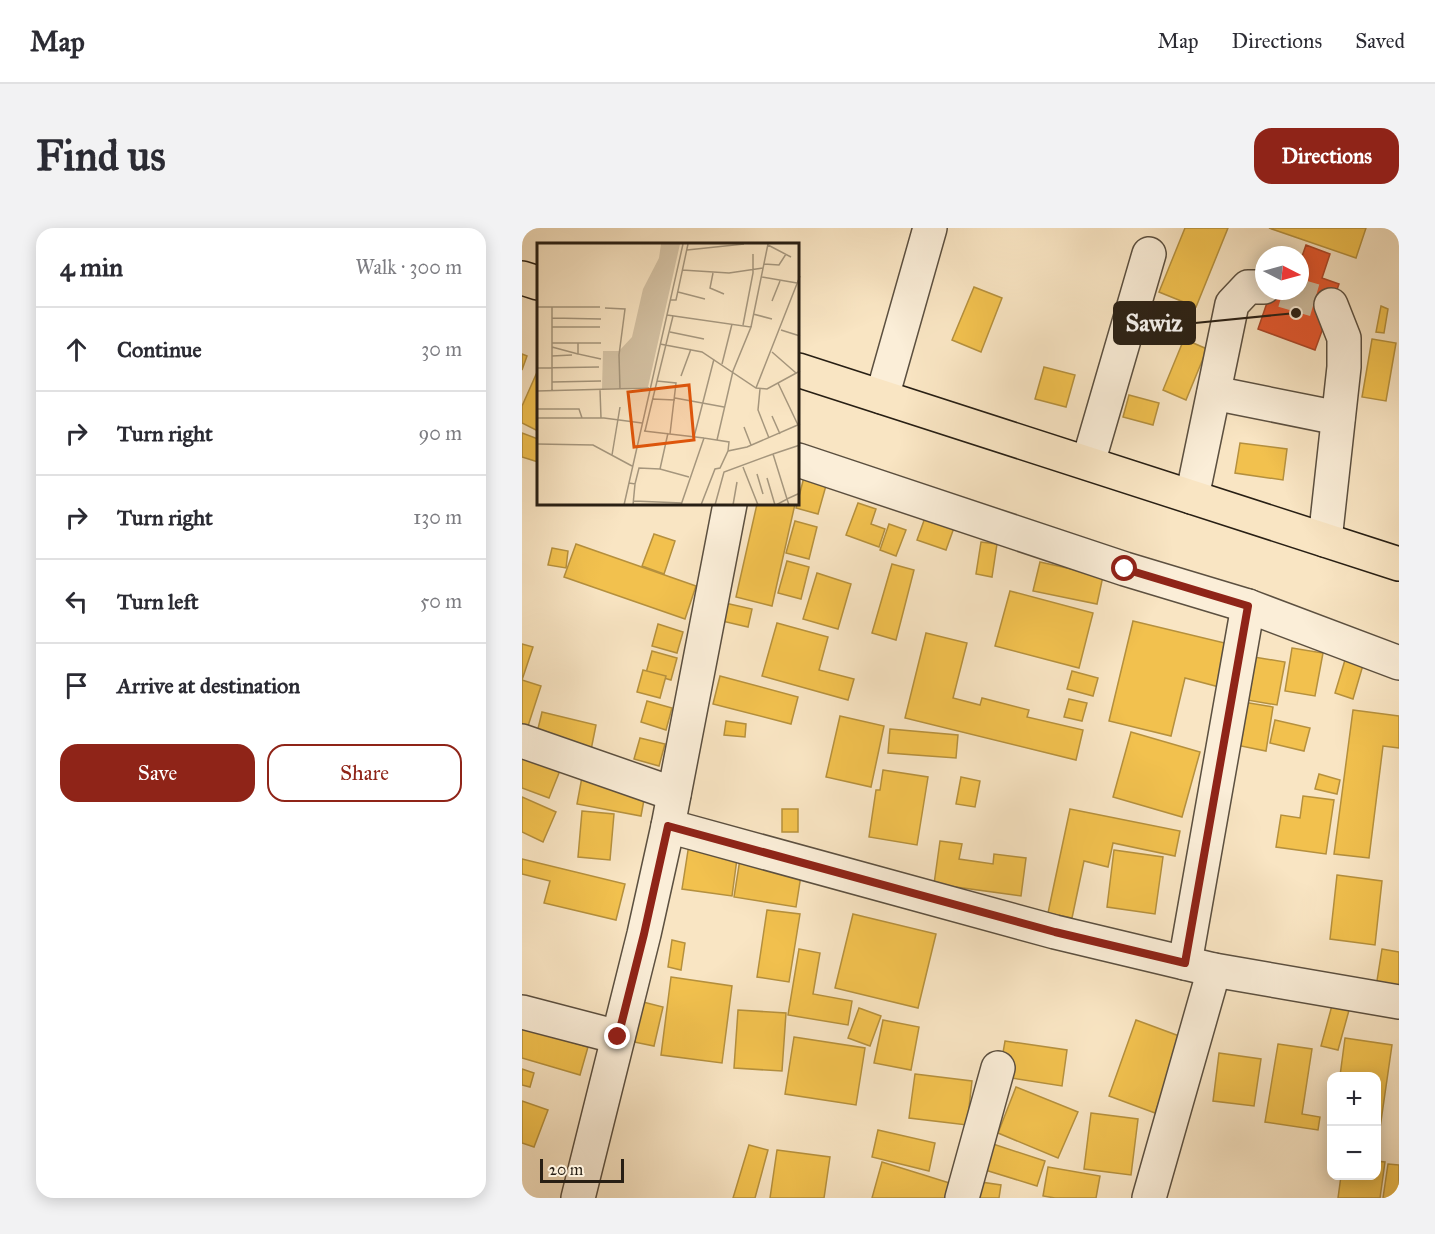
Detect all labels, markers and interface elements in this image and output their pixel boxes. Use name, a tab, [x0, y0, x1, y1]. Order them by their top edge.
text: Map	[30, 24, 85, 59]
text: Map	[1158, 28, 1199, 54]
text: Directions	[1232, 28, 1322, 54]
text: Saved	[1355, 28, 1405, 54]
button: Directions	[1254, 128, 1399, 184]
text: Find us	[36, 130, 166, 182]
inset map	[537, 243, 800, 506]
north arrow	[1255, 246, 1309, 300]
text: 4 min	[60, 251, 123, 283]
text: Walk · 300 m	[355, 255, 462, 279]
callout: Sawiz	[1114, 302, 1195, 344]
text: Sawiz	[1125, 308, 1184, 338]
icon: ahead	[60, 333, 93, 366]
text: Continue	[117, 336, 202, 363]
text: 30 m	[421, 337, 462, 361]
icon: right	[60, 417, 93, 450]
text: Turn right	[117, 420, 213, 447]
text: 90 m	[419, 421, 462, 445]
icon: right	[60, 501, 93, 534]
text: Turn right	[117, 504, 213, 531]
text: 130 m	[413, 505, 462, 529]
route start	[1111, 555, 1137, 581]
icon: left	[60, 585, 93, 618]
text: Turn left	[117, 588, 199, 615]
text: 50 m	[420, 589, 462, 613]
icon: arrive	[60, 669, 93, 702]
text: Arrive at destination	[117, 672, 300, 699]
button: Save	[60, 744, 255, 802]
button: Share	[267, 744, 462, 802]
route end	[604, 1023, 630, 1049]
map controls	[1327, 1072, 1381, 1180]
button: +	[1327, 1072, 1381, 1126]
button: −	[1327, 1126, 1381, 1180]
scale bar	[540, 1156, 624, 1184]
text: 20 m	[549, 1160, 583, 1179]

